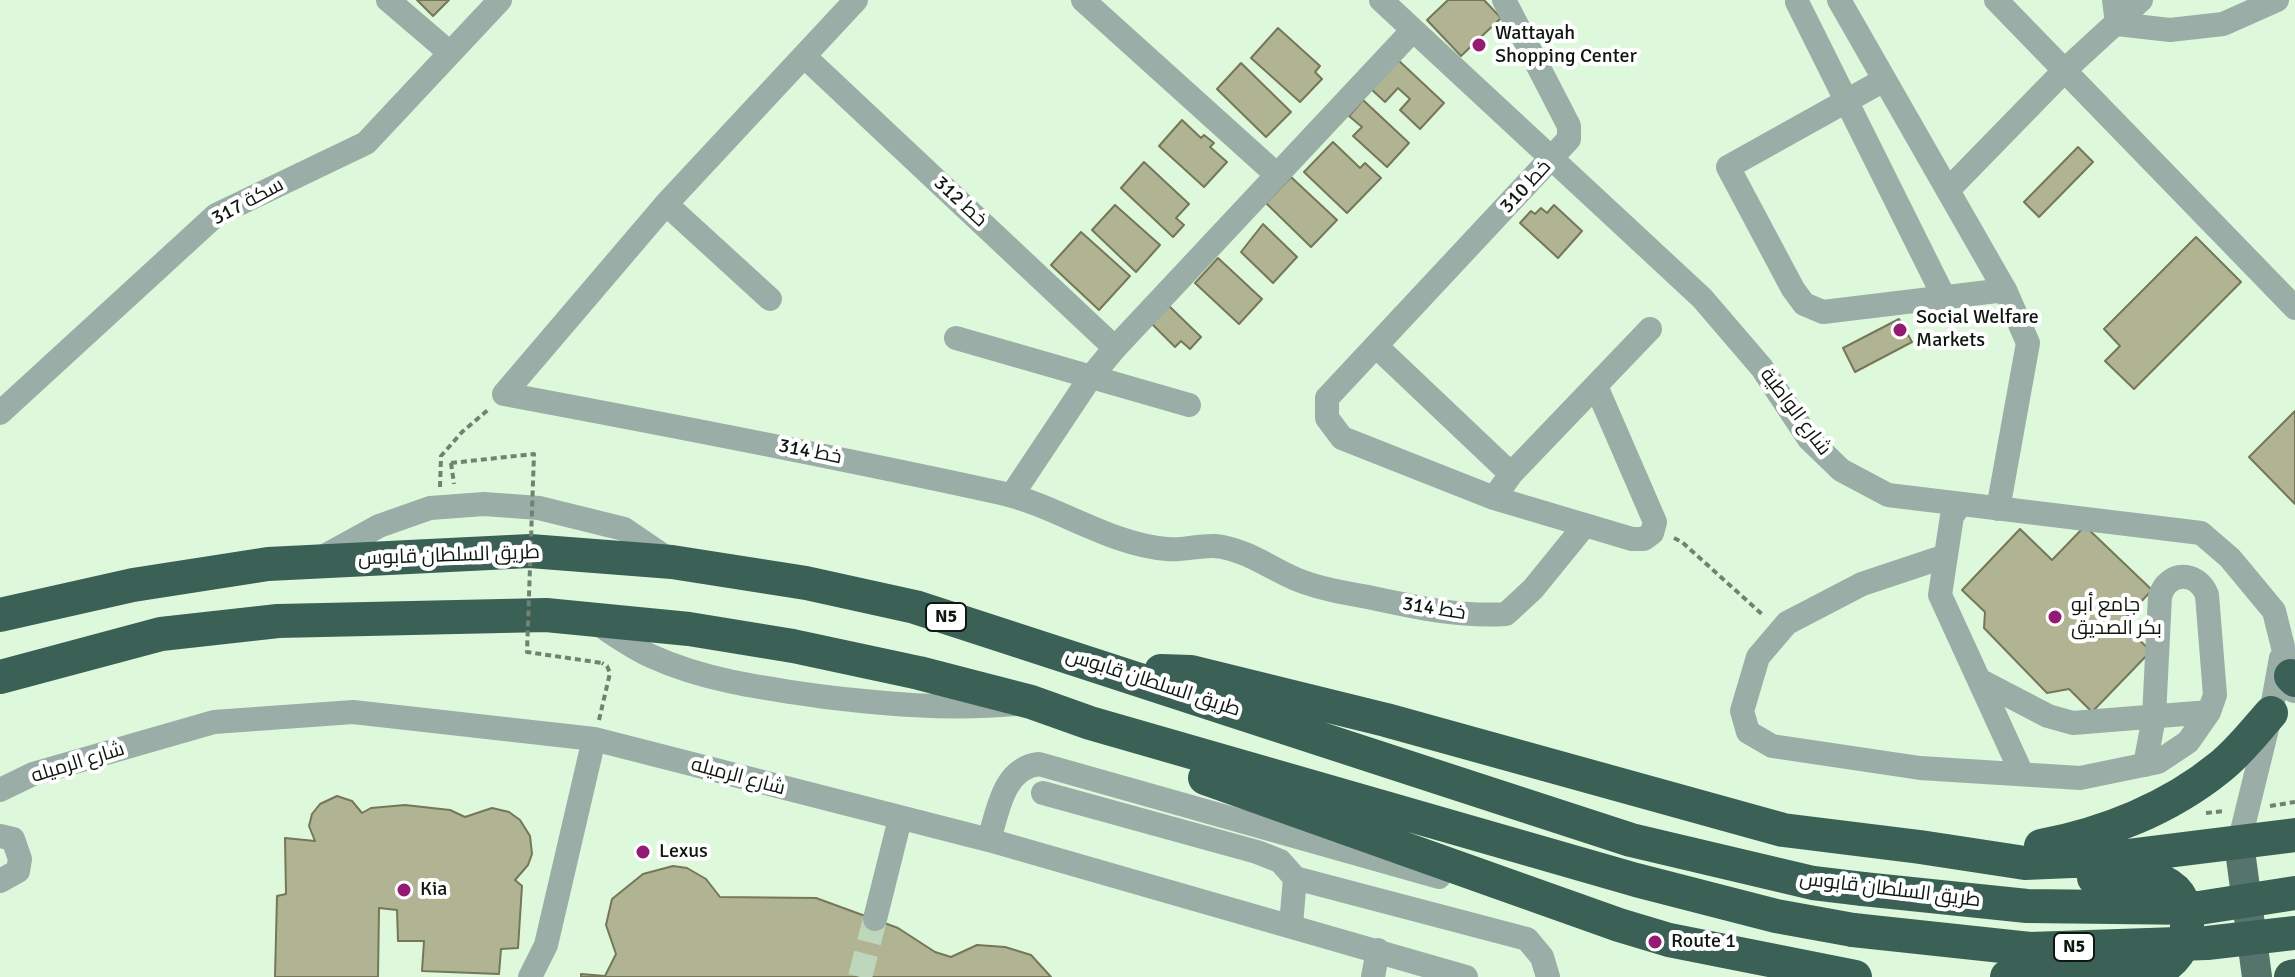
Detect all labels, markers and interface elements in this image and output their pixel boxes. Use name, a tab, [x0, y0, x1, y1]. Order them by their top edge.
place label: Wattayah Shopping Center	[1495, 22, 1637, 69]
marker: Wattayah Shopping Center	[1470, 36, 1488, 54]
street label: خط 310	[1495, 155, 1557, 219]
street label: خط 312	[928, 171, 992, 233]
street label: سكة 317	[208, 173, 288, 231]
place label: Social Welfare Markets	[1916, 306, 2039, 353]
marker: Social Welfare Markets	[1891, 321, 1909, 339]
street label: شارع الواطية	[1754, 364, 1836, 460]
street label: خط 314	[776, 434, 844, 470]
street label: طريق السلطان قابوس	[358, 541, 540, 571]
street label: خط 314	[1401, 592, 1467, 626]
place label: جامع أبو بكر الصديق	[2071, 594, 2162, 641]
road number: N5	[926, 603, 966, 631]
marker: جامع أبو بكر الصديق	[2046, 608, 2064, 626]
street label: طريق السلطان قابوس	[1063, 643, 1243, 723]
street label: شارع الرميله	[28, 737, 128, 789]
street label: شارع الرميله	[688, 753, 788, 801]
place label: Lexus	[659, 840, 708, 864]
marker: Lexus	[634, 843, 652, 861]
street label: طريق السلطان قابوس	[1798, 867, 1982, 913]
place label: Kia	[420, 878, 447, 902]
marker: Kia	[395, 881, 413, 899]
place label: Route 1	[1671, 930, 1736, 954]
marker: Route 1	[1646, 933, 1664, 951]
road number: N5	[2054, 933, 2094, 961]

